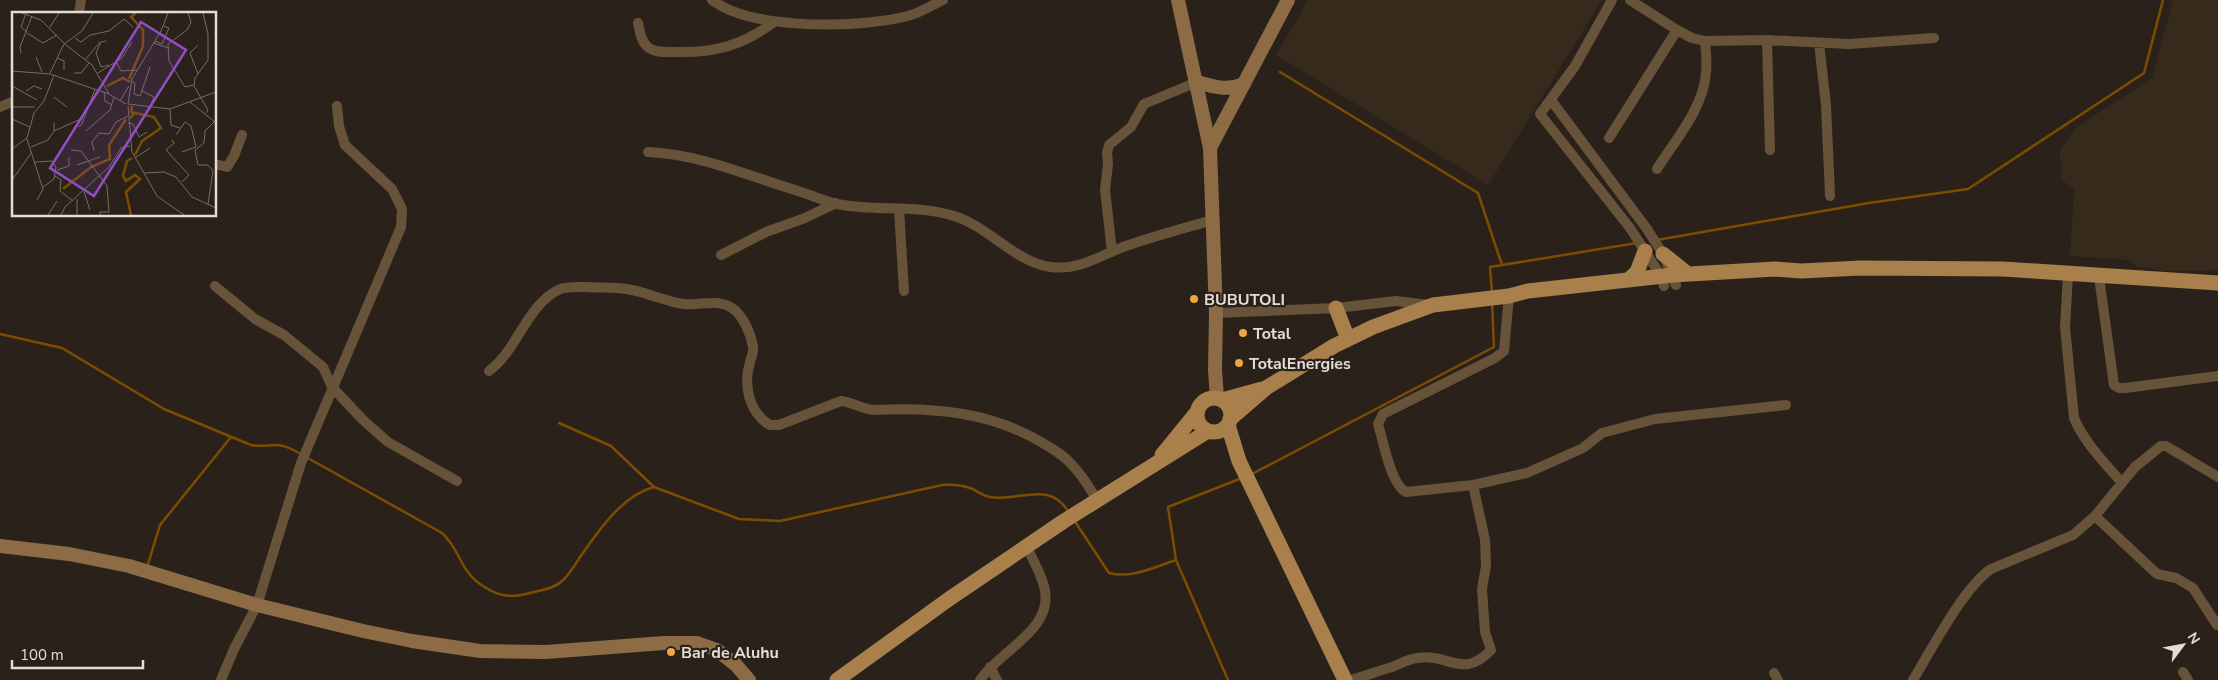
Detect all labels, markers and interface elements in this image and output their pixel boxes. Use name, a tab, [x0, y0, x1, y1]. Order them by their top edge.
inset map	[12, 12, 216, 216]
place label: BUBUTOLI	[1204, 289, 1285, 311]
marker: BUBUTOLI	[1188, 293, 1200, 305]
place label: Total	[1253, 323, 1291, 345]
marker: Total	[1237, 327, 1249, 339]
place label: TotalEnergies	[1249, 353, 1351, 375]
marker: TotalEnergies	[1233, 357, 1245, 369]
north arrow	[2158, 620, 2208, 670]
text: N	[2183, 629, 2204, 648]
scale bar	[12, 638, 144, 670]
place label: Bar de Aluhu	[681, 642, 779, 664]
text: 100 m	[20, 645, 64, 665]
marker: Bar de Aluhu	[665, 646, 677, 658]

